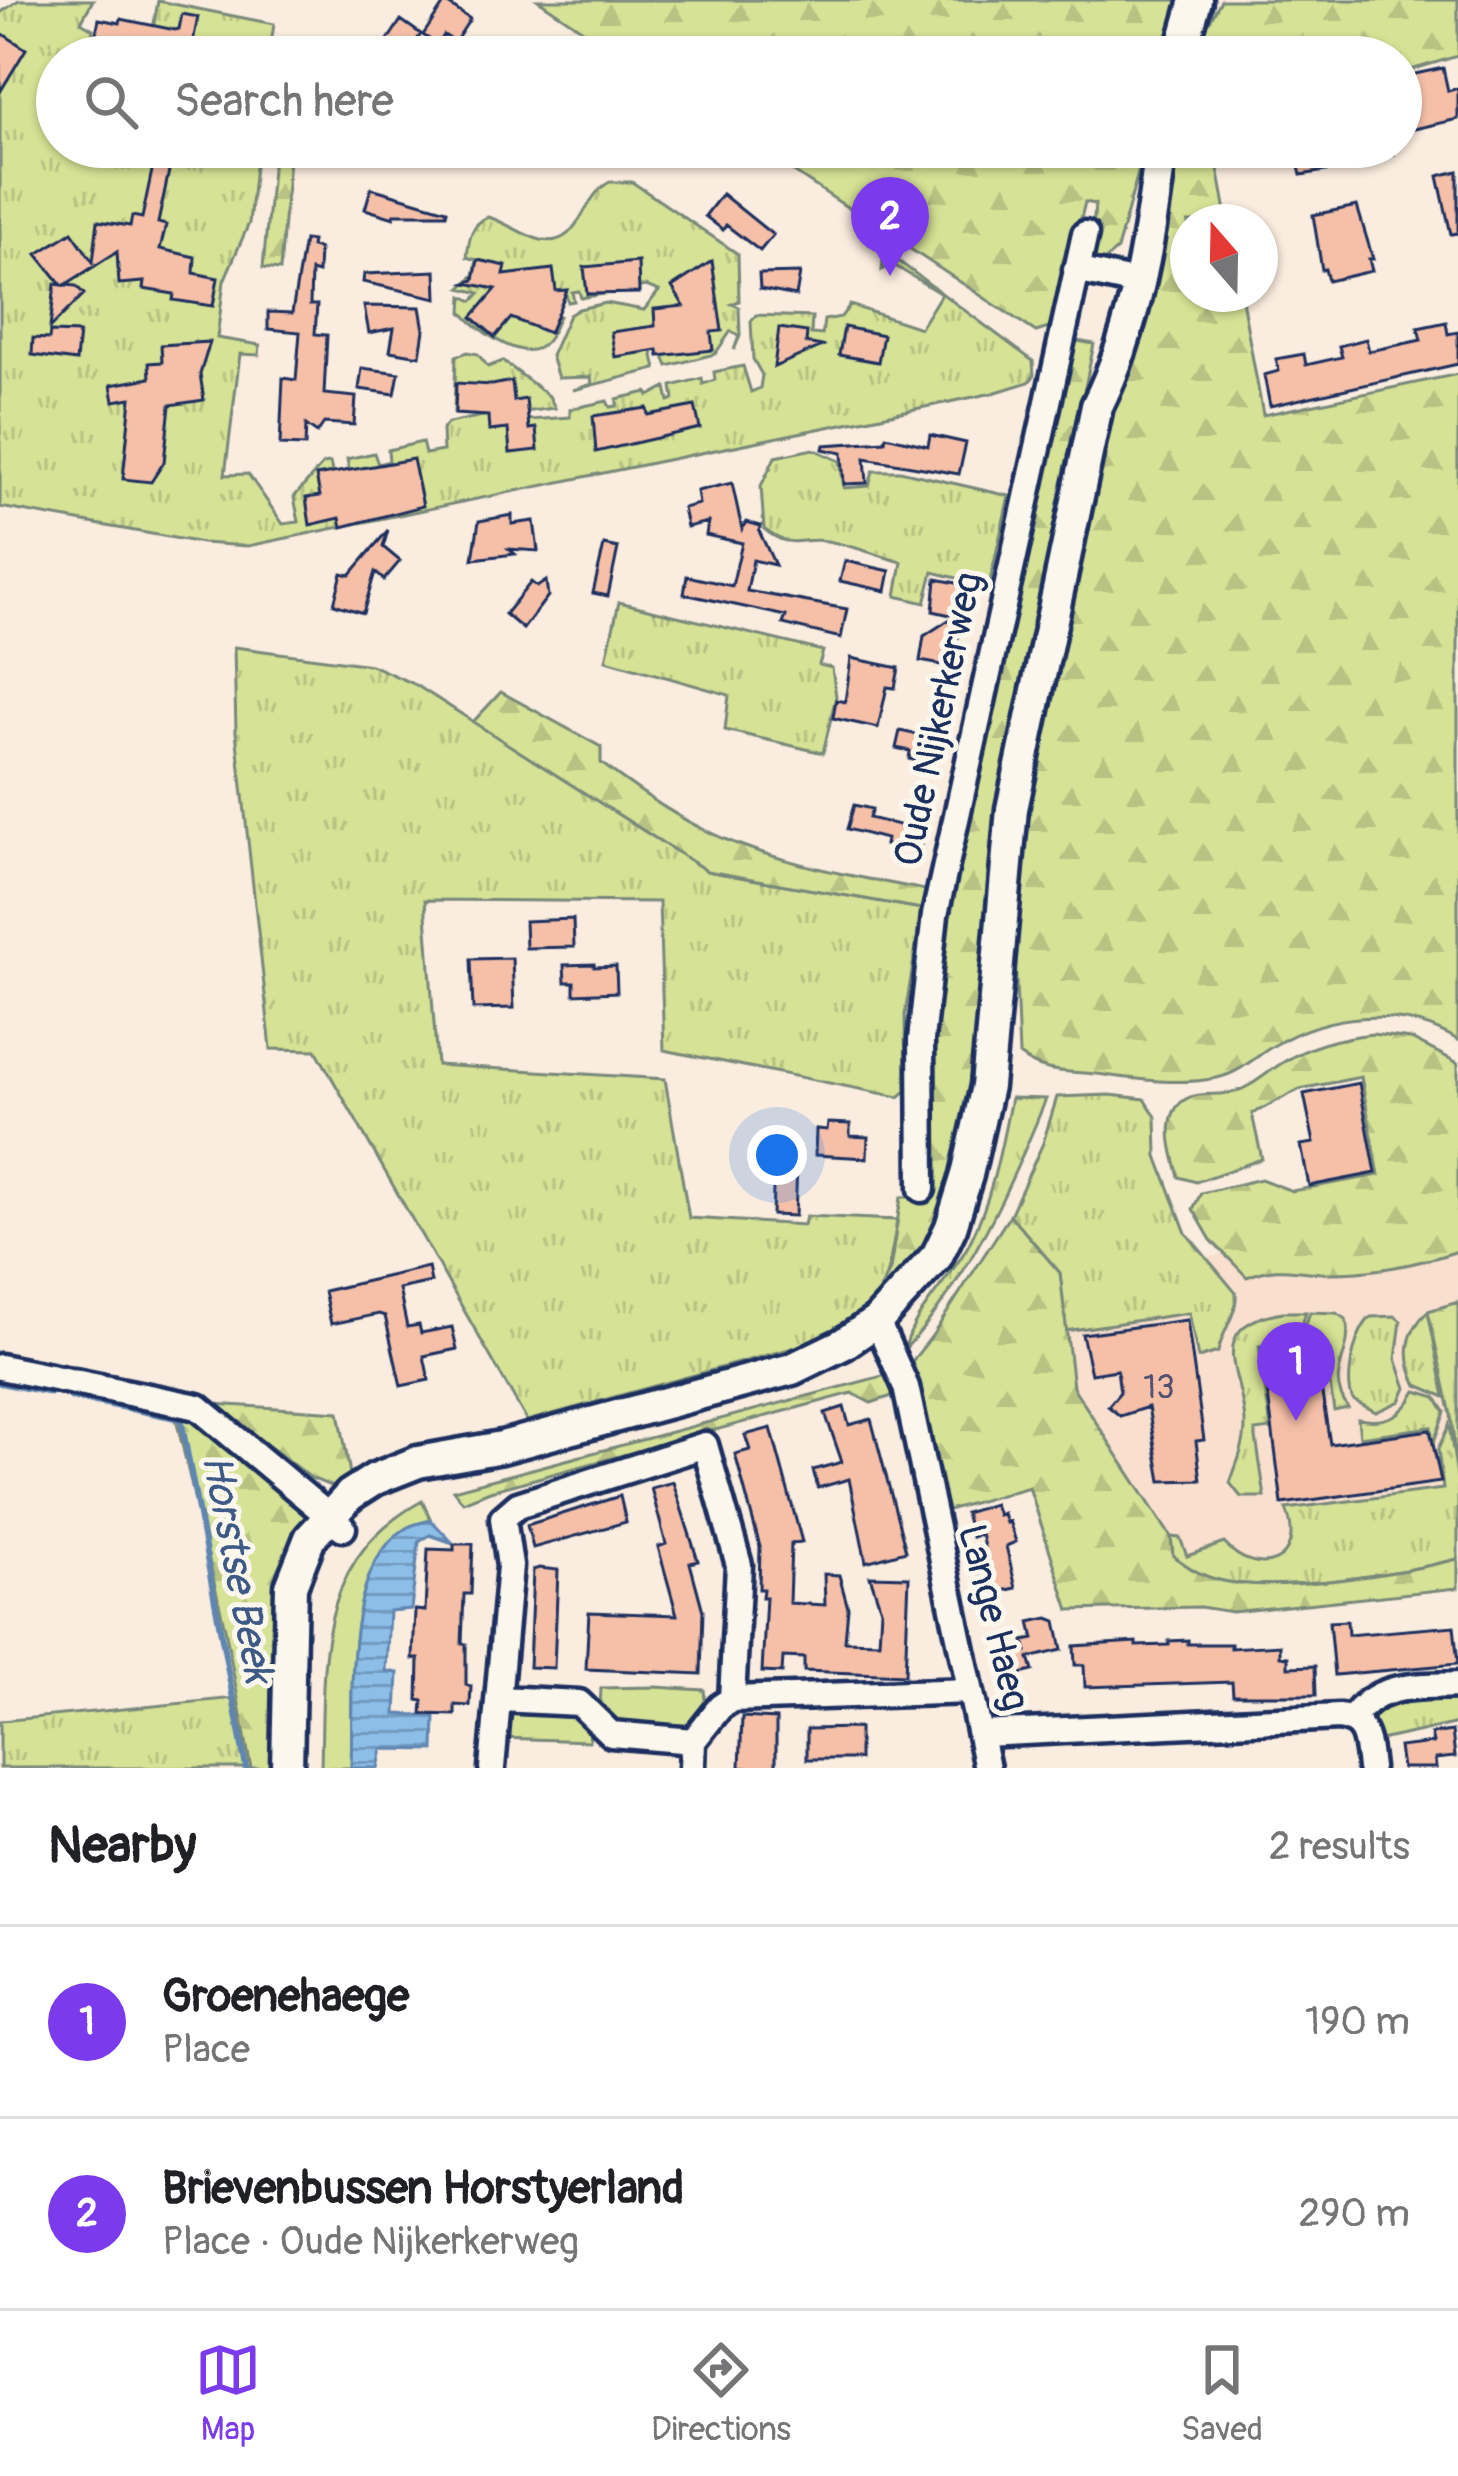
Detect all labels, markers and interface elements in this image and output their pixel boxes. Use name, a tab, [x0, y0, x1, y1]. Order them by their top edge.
search box	[36, 36, 1422, 168]
icon: search	[78, 69, 144, 135]
text: Search here	[174, 74, 394, 130]
pin: 2	[851, 177, 929, 276]
north arrow	[1170, 204, 1278, 312]
street label: Oude Nijkerkerweg	[883, 568, 994, 871]
your location	[747, 1125, 807, 1185]
pin: 1	[1257, 1322, 1335, 1421]
house number: 13	[1143, 1367, 1175, 1408]
water label: Horstse Beek	[189, 1450, 285, 1690]
street label: Lange Haeg	[947, 1519, 1040, 1715]
text: Nearby	[48, 1814, 196, 1878]
text: 2 results	[1269, 1822, 1410, 1871]
text: Groenehaege	[162, 1969, 409, 2025]
text: 1	[79, 1997, 95, 2046]
text: 190 m	[1305, 1997, 1410, 2046]
text: Place	[162, 2025, 250, 2074]
text: Brievenbussen Horstyerland	[162, 2161, 684, 2217]
text: 2	[76, 2189, 98, 2238]
text: 290 m	[1298, 2189, 1410, 2238]
text: Place · Oude Nijkerkerweg	[162, 2217, 579, 2266]
tab: Map	[195, 2337, 261, 2450]
tab: Directions	[651, 2337, 791, 2450]
tab: Saved	[1181, 2337, 1263, 2450]

